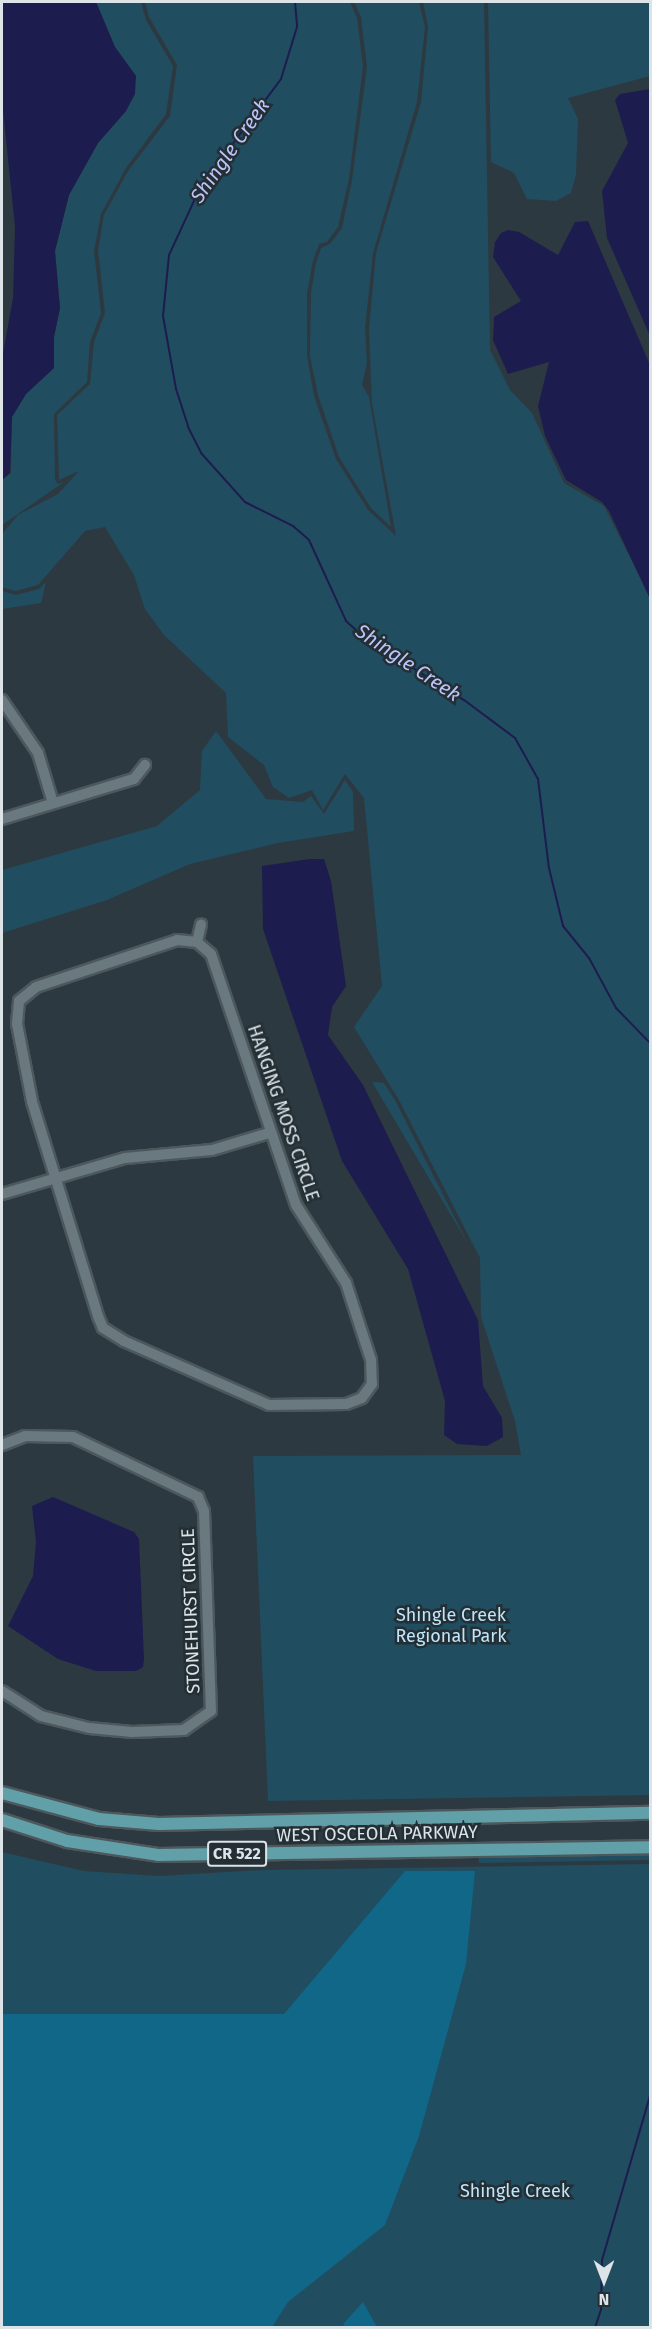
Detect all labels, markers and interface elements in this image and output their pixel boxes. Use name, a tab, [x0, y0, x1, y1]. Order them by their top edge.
water label: Shingle Creek	[185, 94, 275, 208]
water label: Shingle Creek	[351, 619, 465, 707]
street label: HANGING MOSS CIRCLE	[243, 1022, 323, 1204]
street label: STONEHURST CIRCLE	[177, 1528, 205, 1694]
park label: Shingle Creek Regional Park	[395, 1605, 507, 1648]
street label: WEST OSCEOLA PARKWAY	[276, 1821, 478, 1847]
road number: CR 522	[207, 1841, 267, 1867]
park label: Shingle Creek	[460, 2180, 570, 2202]
north arrow	[574, 2251, 634, 2311]
text: N	[599, 2290, 609, 2309]

